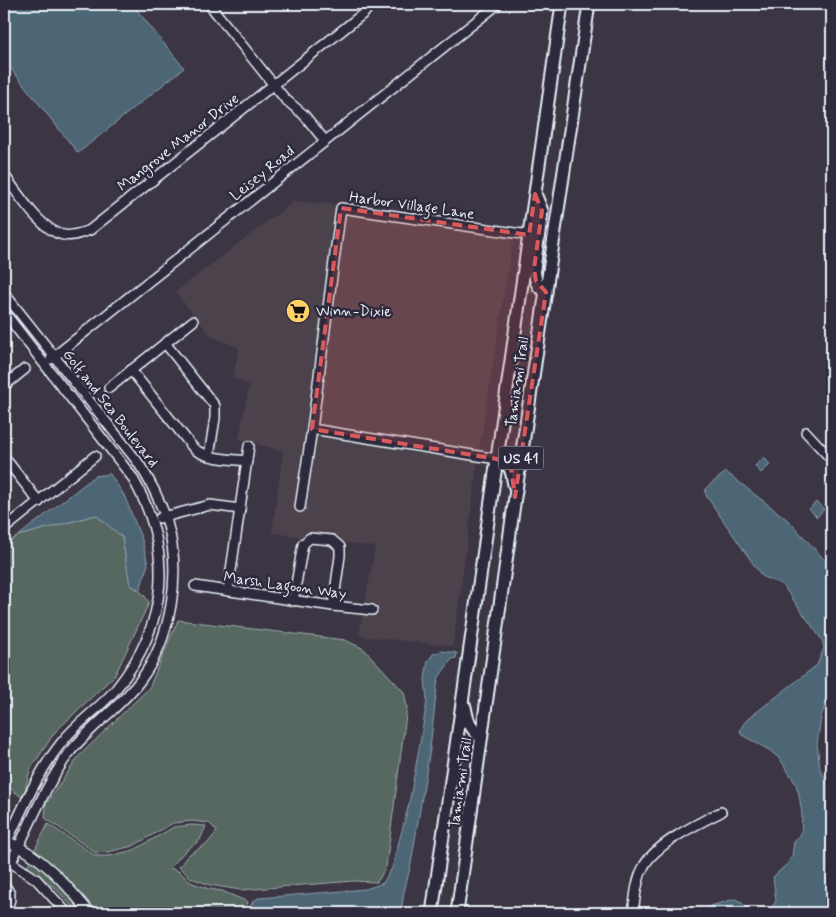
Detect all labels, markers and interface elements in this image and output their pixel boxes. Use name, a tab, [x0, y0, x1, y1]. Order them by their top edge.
street label: Mangrove Manor Drive	[114, 89, 244, 197]
street label: Leisey Road	[226, 142, 299, 206]
street label: Harbor Village Lane	[348, 187, 476, 226]
supermarket icon: Winn-Dixie	[285, 298, 311, 324]
place label: Winn-Dixie	[316, 302, 391, 322]
street label: Tamiami Trail	[502, 336, 534, 429]
street label: Golf and Sea Boulevard	[58, 345, 163, 472]
road number: US 41	[498, 446, 544, 469]
street label: Marsh Lagoon Way	[222, 567, 348, 606]
street label: Tamiami Trail	[445, 737, 477, 830]

